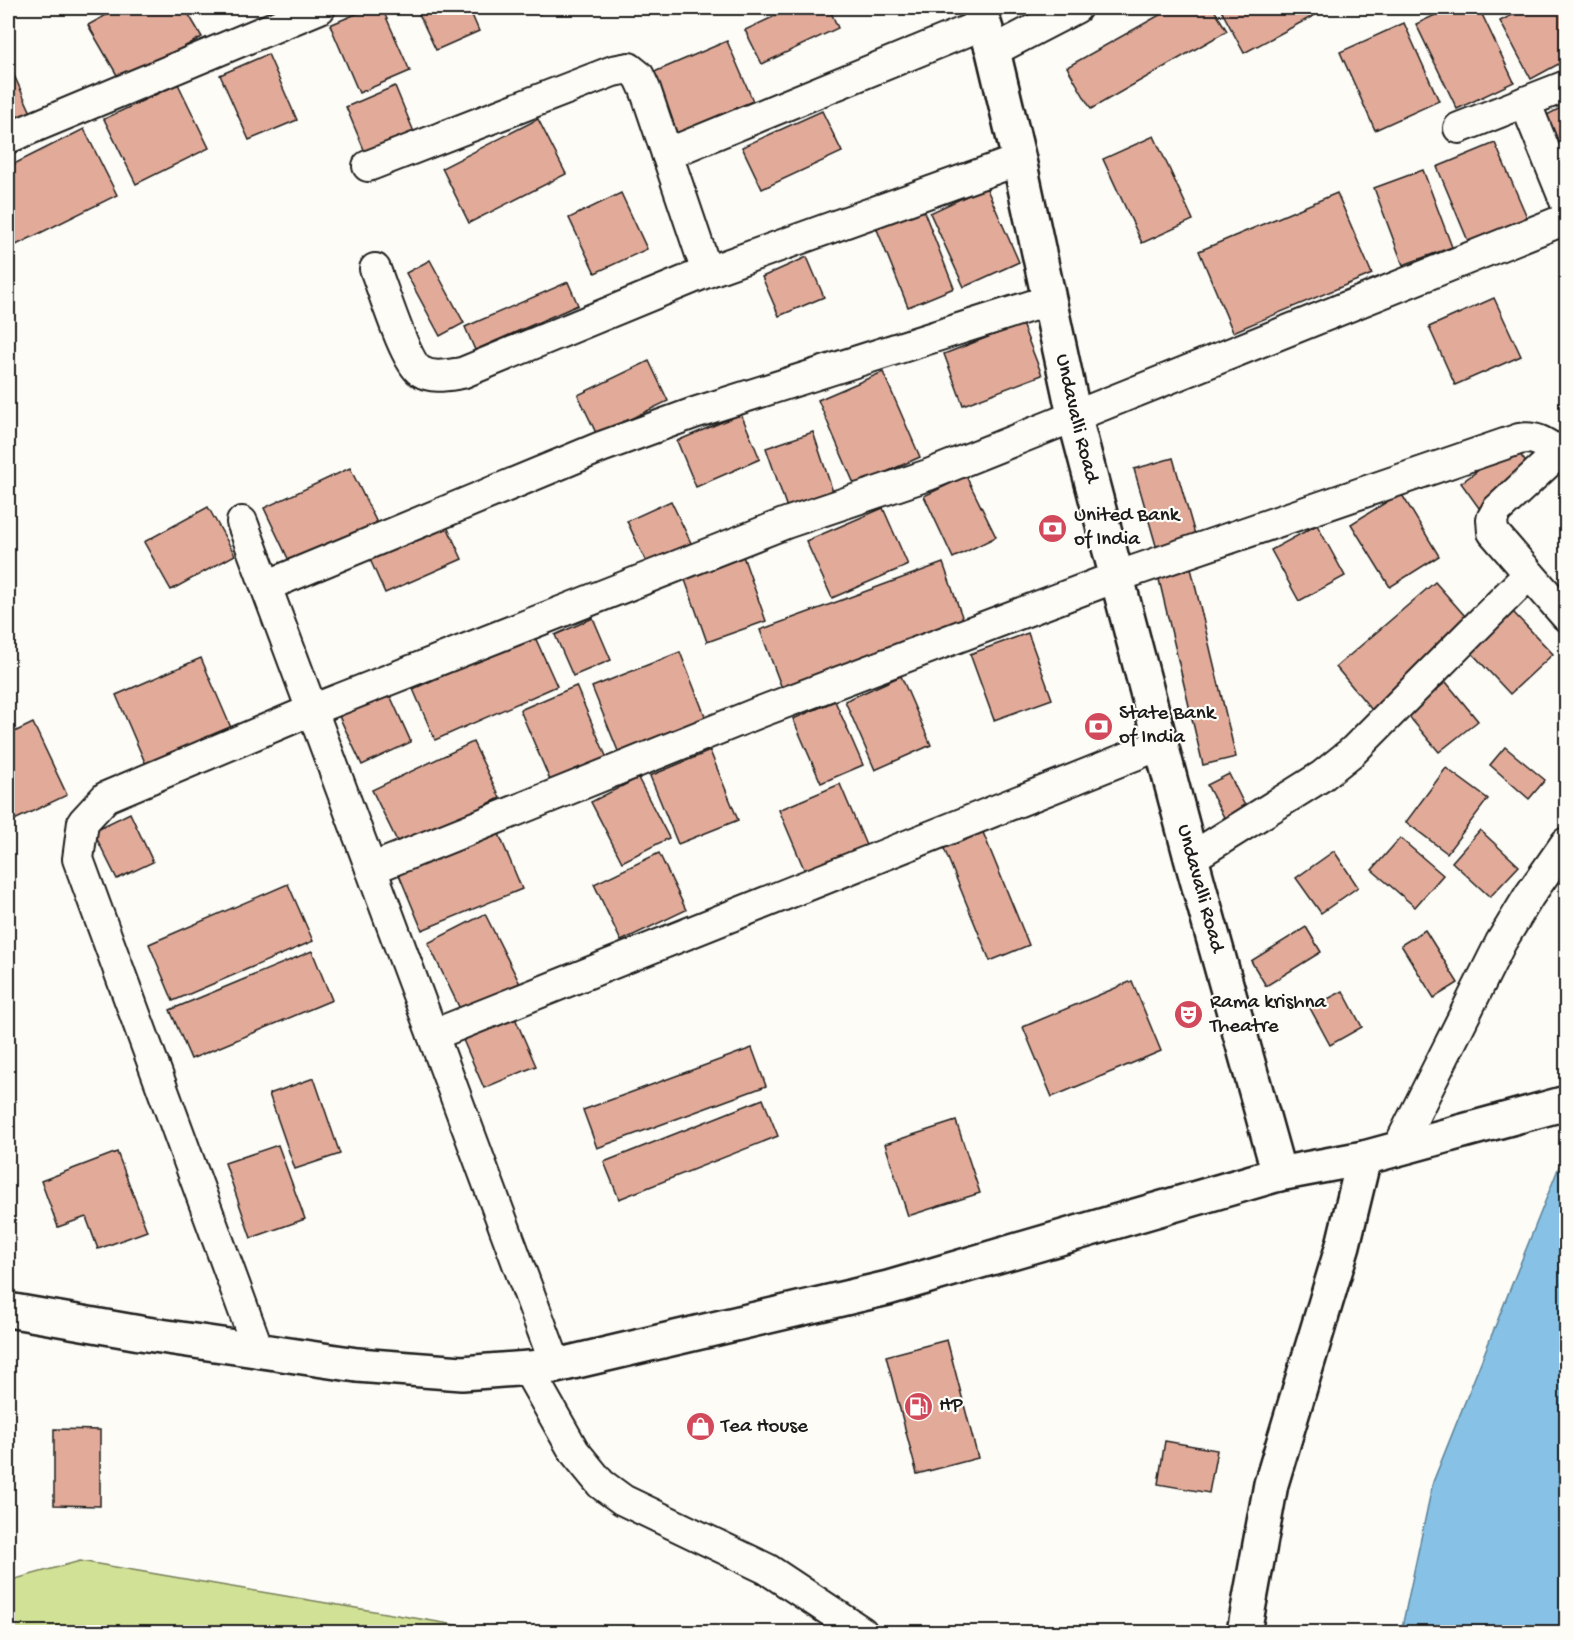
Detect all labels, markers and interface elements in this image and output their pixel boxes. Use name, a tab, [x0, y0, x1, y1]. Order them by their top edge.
street label: Undavalli Road	[1049, 352, 1104, 487]
place label: United Bank of India	[1074, 504, 1182, 553]
bank icon: United Bank of India	[1037, 512, 1069, 544]
place label: State Bank of India	[1119, 702, 1218, 751]
bank icon: State Bank of India	[1082, 710, 1114, 742]
street label: Undavalli Road	[1170, 822, 1230, 957]
place label: Rama krishna Theatre	[1209, 991, 1328, 1040]
theatre icon: Rama krishna Theatre	[1173, 999, 1205, 1031]
fuel station icon: HP	[902, 1390, 934, 1422]
place label: HP	[939, 1394, 963, 1419]
shop icon: Tea House	[684, 1411, 716, 1443]
place label: Tea House	[720, 1415, 809, 1440]

